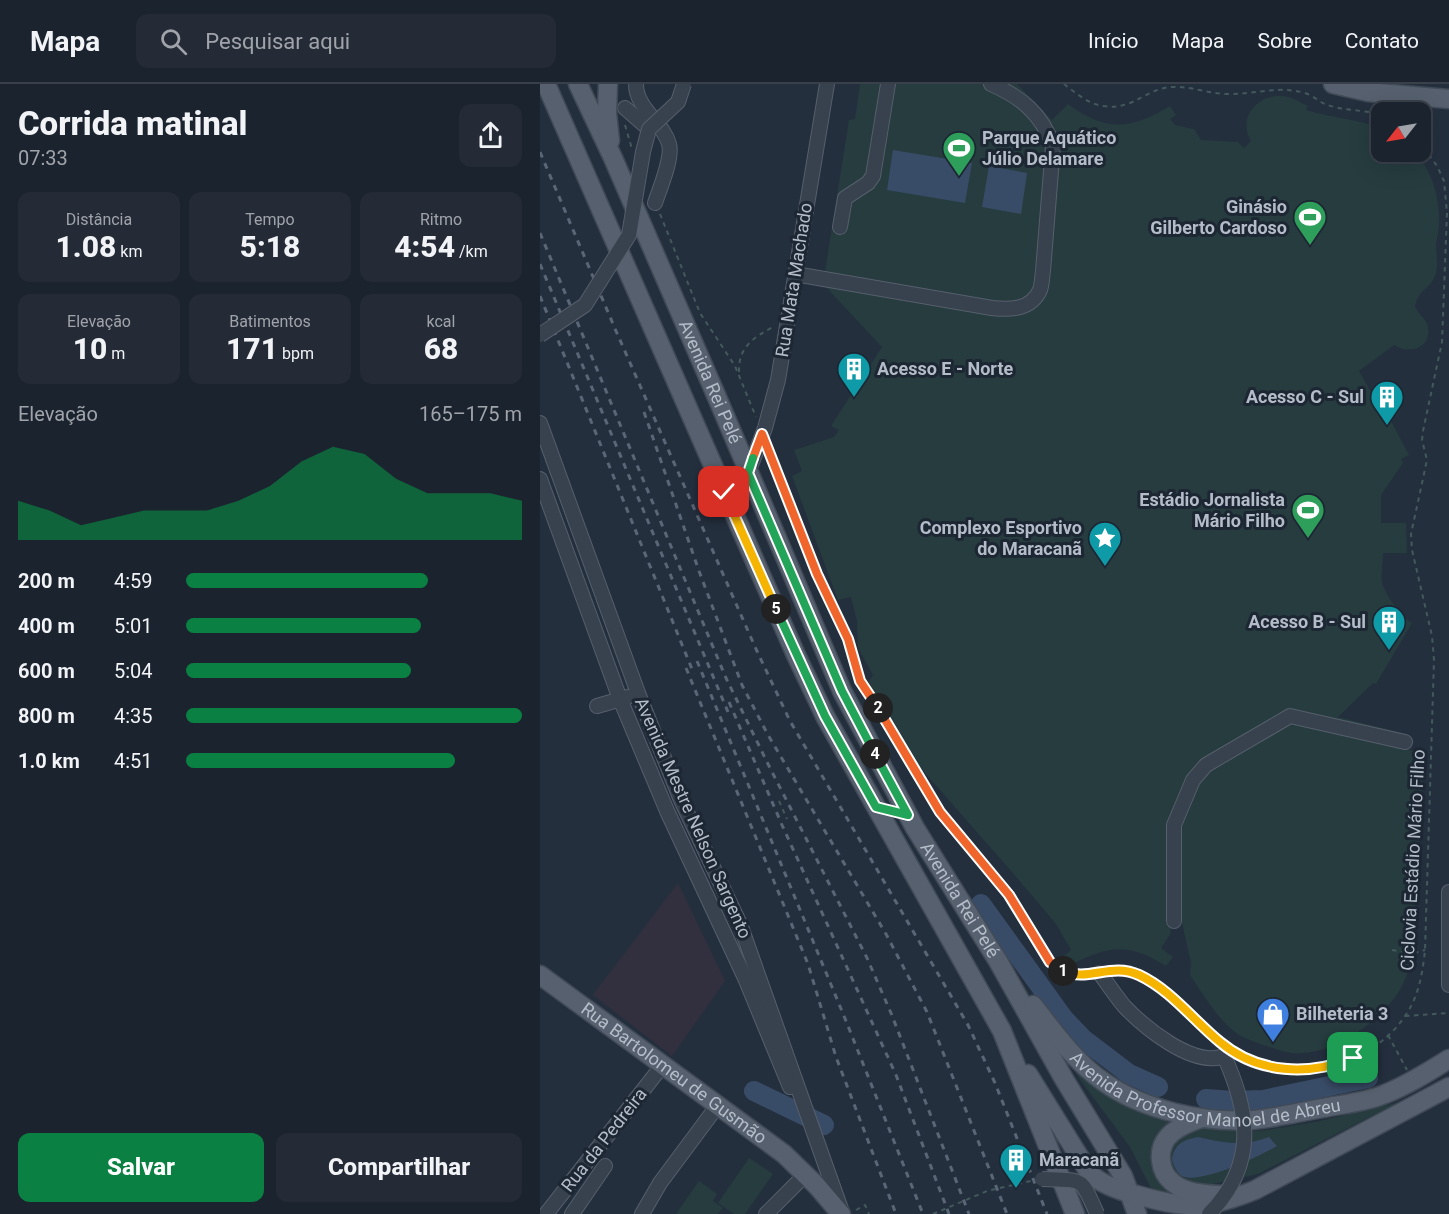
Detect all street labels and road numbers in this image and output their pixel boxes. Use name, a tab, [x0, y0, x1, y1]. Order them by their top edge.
street label: Rua Mata Machado	[771, 201, 816, 359]
street label: Avenida Rei Pelé	[675, 317, 746, 447]
street label: Avenida Mestre Nelson Sargento	[631, 694, 756, 941]
street label: Ciclovia Estádio Mário Filho	[1396, 749, 1429, 971]
street label: Avenida Rei Pelé	[916, 838, 1004, 961]
street label: Rua Bartolomeu de Gusmão	[577, 998, 771, 1148]
street label: Avenida Professor Manoel de Abreu	[1066, 1047, 1342, 1130]
street label: Rua da Pedreira	[557, 1084, 651, 1196]

